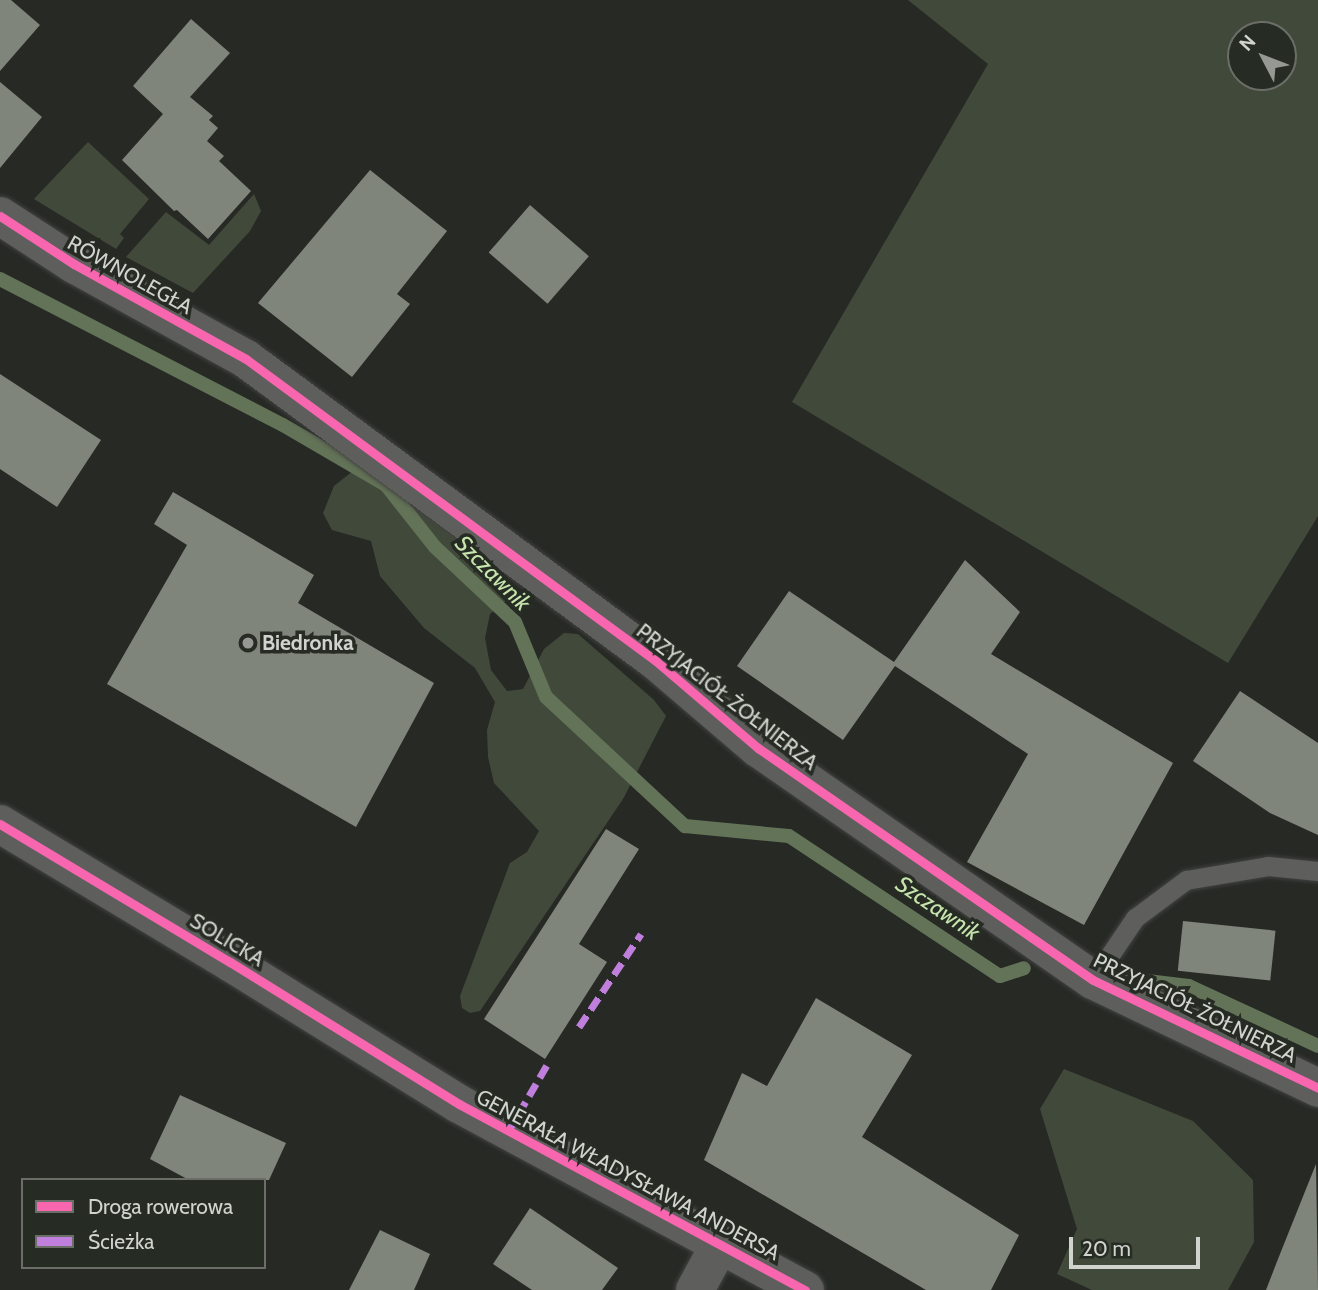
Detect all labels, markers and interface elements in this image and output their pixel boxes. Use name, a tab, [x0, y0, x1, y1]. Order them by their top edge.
north arrow	[1227, 21, 1297, 91]
text: N	[1234, 30, 1261, 56]
street label: RÓWNOLEGŁA	[63, 230, 197, 320]
water label: Szczawnik	[449, 529, 537, 617]
street label: PRZYJACIÓŁ ŻOŁNIERZA	[631, 618, 823, 776]
place label: Biedronka	[262, 630, 354, 656]
marker: Biedronka	[240, 635, 256, 651]
water label: Szczawnik	[891, 870, 985, 946]
street label: SOLICKA	[185, 908, 269, 972]
street label: PRZYJACIÓŁ ŻOŁNIERZA	[1089, 948, 1301, 1068]
street label: GENERAŁA WŁADYSŁAWA ANDERSA	[472, 1084, 784, 1266]
legend	[21, 1178, 266, 1269]
text: Droga rowerowa	[88, 1194, 233, 1219]
scale bar	[1073, 1224, 1204, 1268]
text: Ścieżka	[88, 1229, 154, 1254]
text: 20 m	[1082, 1236, 1131, 1261]

